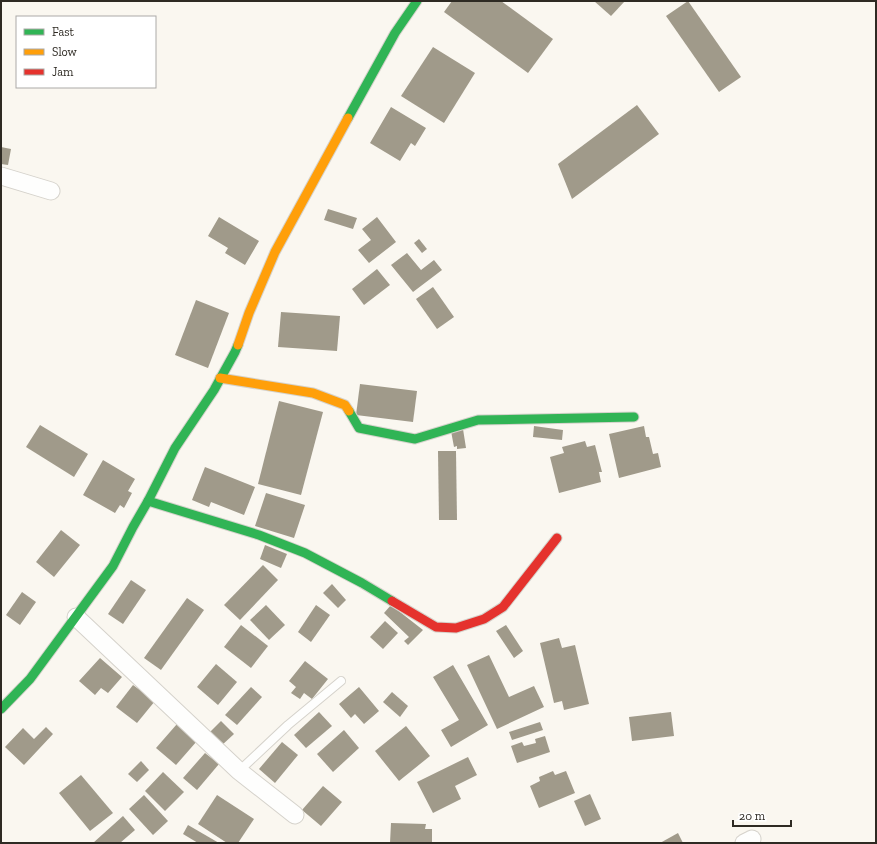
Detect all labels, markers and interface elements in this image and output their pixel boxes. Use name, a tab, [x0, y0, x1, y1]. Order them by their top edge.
legend	[16, 16, 156, 88]
text: Fast	[52, 25, 75, 39]
text: Slow	[52, 45, 78, 59]
text: Jam	[52, 65, 74, 79]
scale bar	[733, 802, 791, 828]
text: 20 m	[739, 809, 766, 823]

